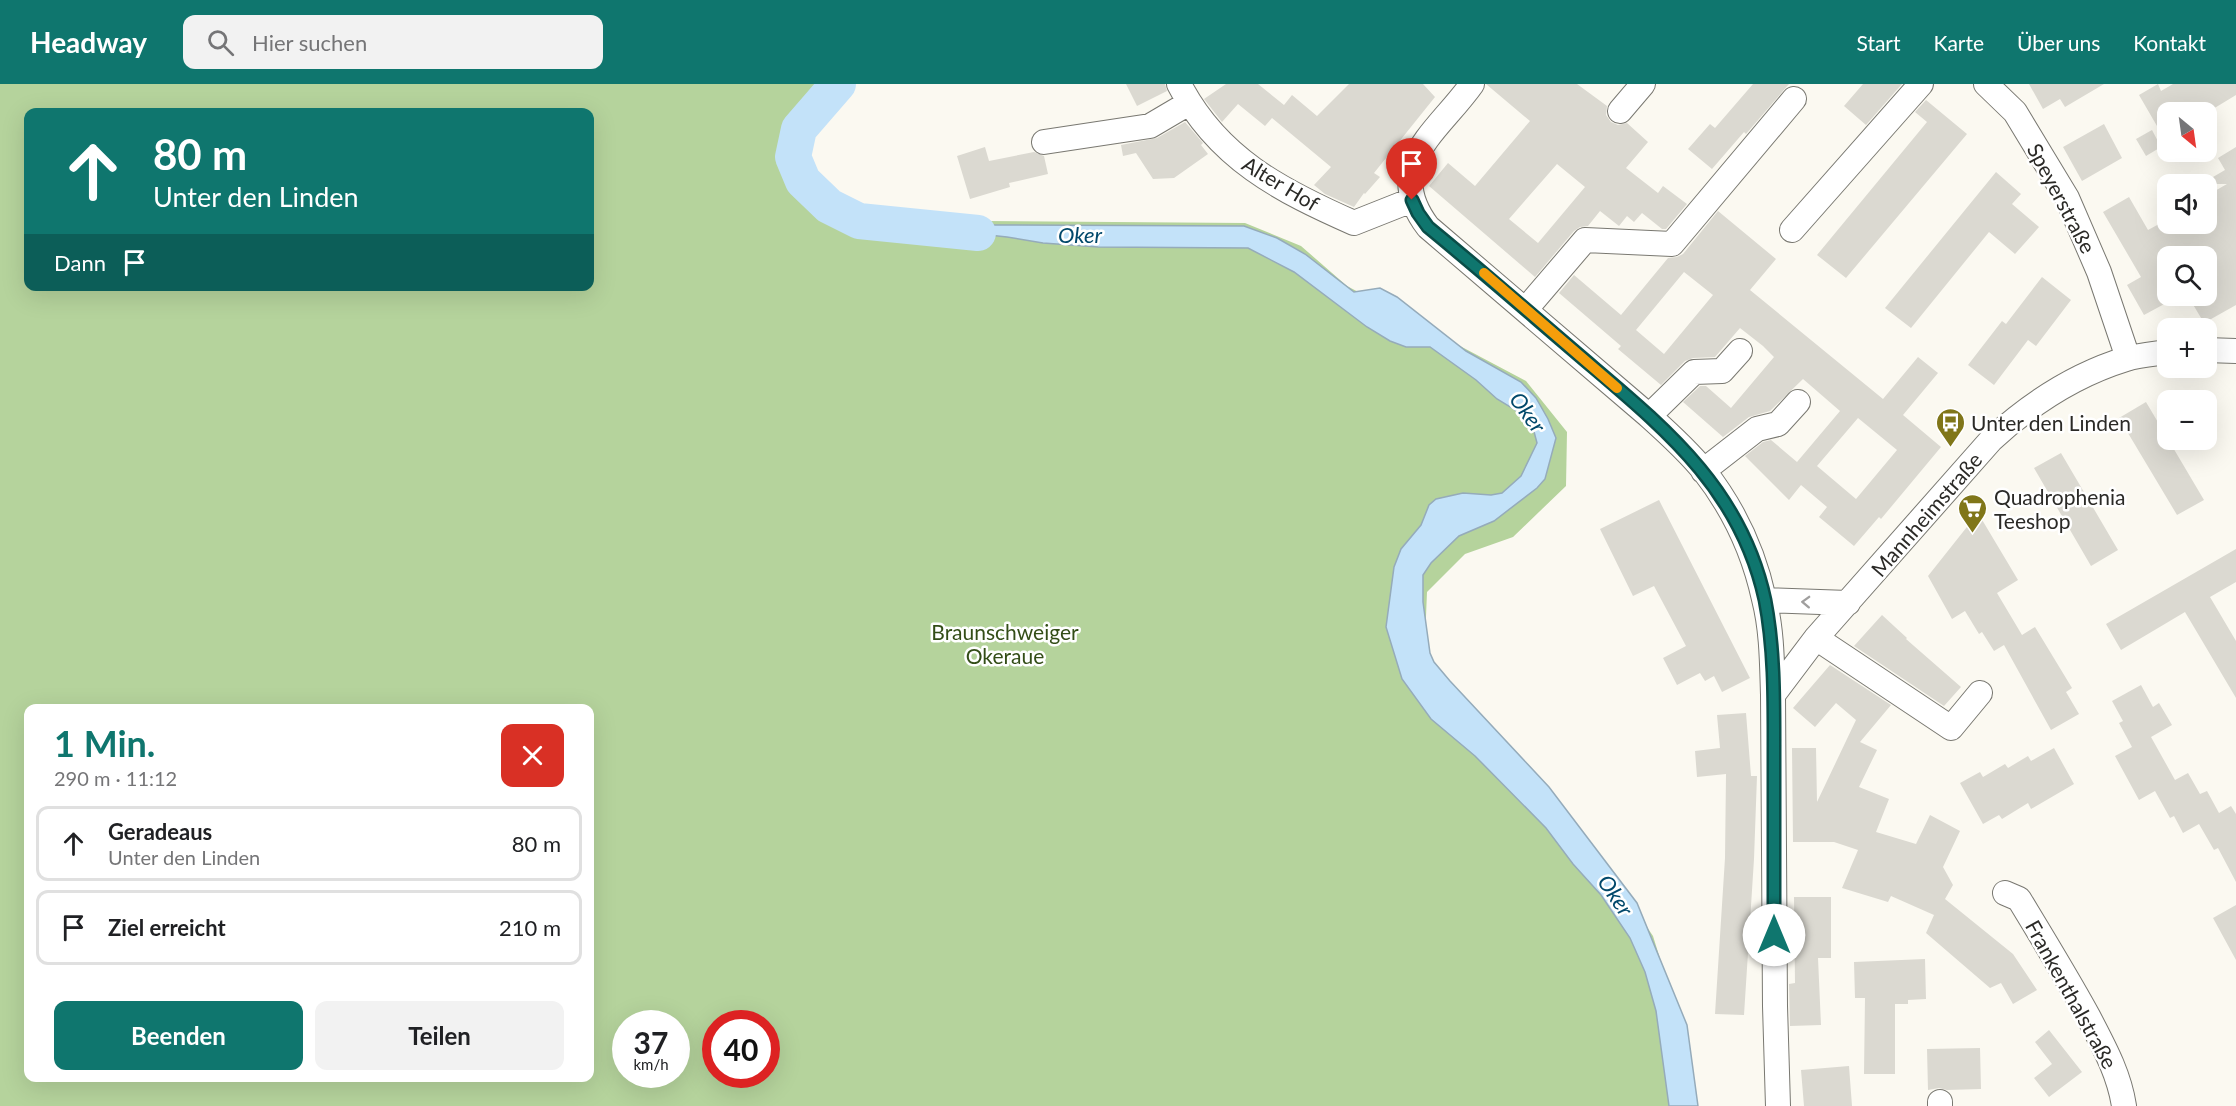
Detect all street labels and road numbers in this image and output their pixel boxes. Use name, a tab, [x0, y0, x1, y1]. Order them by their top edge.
street label: Speyerstraße	[2023, 139, 2101, 257]
street label: Alter Hof	[1238, 150, 1324, 216]
street label: Mannheimstraße	[1865, 447, 1987, 581]
street label: Frankenthalstraße	[2021, 915, 2123, 1073]

